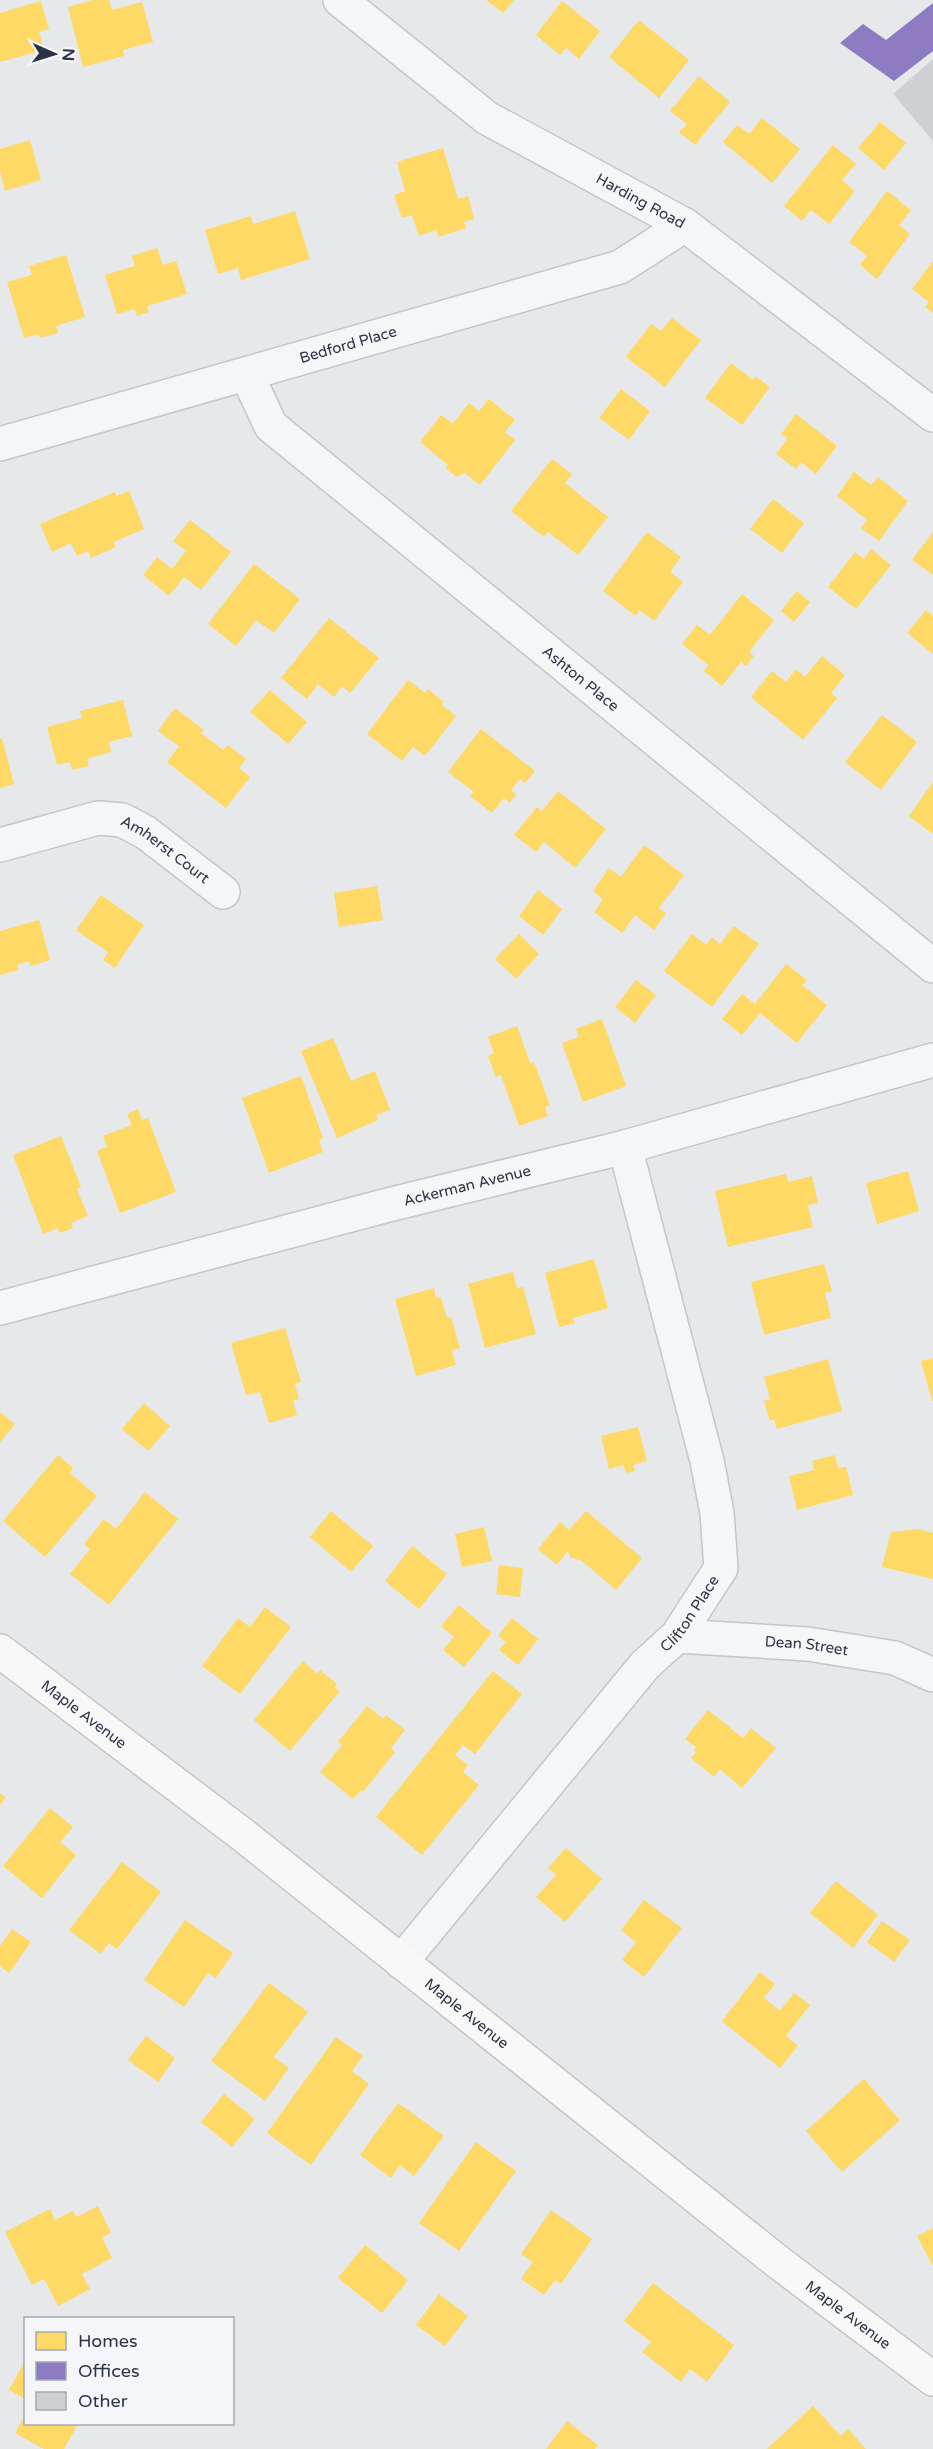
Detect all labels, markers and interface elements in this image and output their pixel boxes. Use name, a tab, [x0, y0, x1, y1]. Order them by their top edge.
north arrow	[24, 24, 84, 84]
text: N	[58, 48, 78, 62]
street label: Harding Road	[593, 170, 688, 232]
street label: Bedford Place	[297, 322, 399, 367]
street label: Ashton Place	[539, 642, 623, 715]
street label: Amherst Court	[118, 812, 213, 887]
street label: Ackerman Avenue	[402, 1161, 533, 1210]
street label: Clifton Place	[656, 1572, 723, 1656]
street label: Dean Street	[764, 1632, 850, 1659]
street label: Maple Avenue	[37, 1676, 130, 1752]
street label: Maple Avenue	[421, 1975, 512, 2052]
street label: Maple Avenue	[802, 2277, 894, 2353]
legend	[24, 2317, 234, 2425]
text: Homes	[78, 2330, 138, 2352]
text: Offices	[78, 2360, 140, 2382]
text: Other	[78, 2390, 128, 2412]

